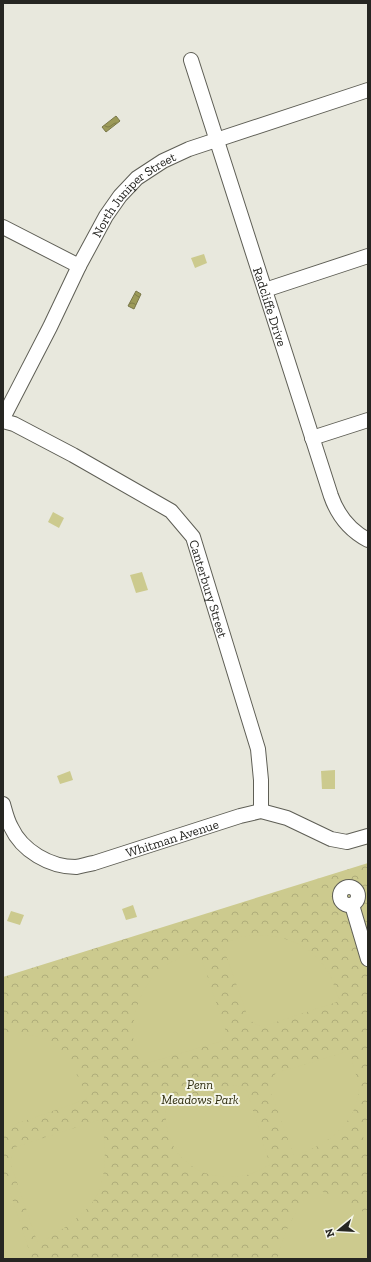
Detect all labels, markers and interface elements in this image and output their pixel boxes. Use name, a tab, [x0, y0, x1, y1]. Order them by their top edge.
street label: North Juniper Street	[89, 149, 178, 240]
street label: Radcliffe Drive	[250, 265, 289, 348]
street label: Canterbury Street	[186, 538, 231, 640]
street label: Whitman Avenue	[124, 816, 220, 860]
park label: Penn Meadows Park	[161, 1077, 239, 1107]
north arrow	[319, 1210, 359, 1250]
text: N	[322, 1226, 337, 1239]

